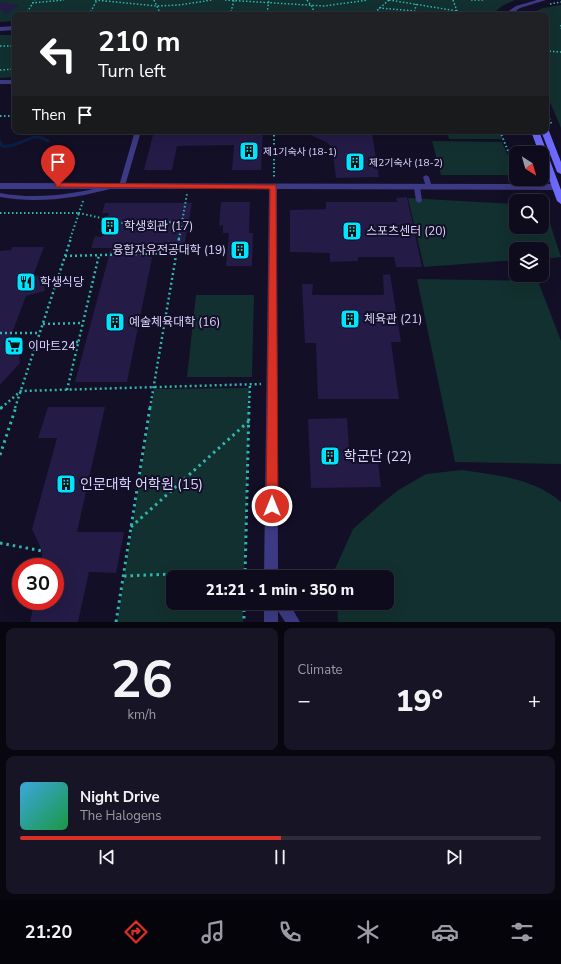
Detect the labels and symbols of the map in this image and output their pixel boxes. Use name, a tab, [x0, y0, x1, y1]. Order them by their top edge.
building icon: 제1기숙사 (18-1)	[238, 140, 260, 162]
pin	[41, 145, 75, 186]
place label: 제1기숙사 (18-1)	[263, 145, 337, 159]
north arrow	[509, 146, 549, 186]
building icon: 제2기숙사 (18-2)	[344, 151, 366, 173]
place label: 제2기숙사 (18-2)	[369, 156, 443, 170]
building icon: 학생회관 (17)	[99, 215, 121, 237]
place label: 학생회관 (17)	[124, 218, 193, 234]
building icon: 스포츠센터 (20)	[341, 220, 363, 242]
place label: 스포츠센터 (20)	[366, 223, 446, 239]
building icon: 융합자유전공대학 (19)	[229, 239, 251, 261]
place label: 융합자유전공대학 (19)	[113, 242, 226, 258]
restaurant icon: 학생식당	[15, 271, 37, 293]
place label: 학생식당	[40, 274, 84, 290]
building icon: 체육관 (21)	[339, 308, 361, 330]
building icon: 예술체육대학 (16)	[104, 311, 126, 333]
place label: 체육관 (21)	[364, 311, 422, 327]
place label: 예술체육대학 (16)	[129, 314, 220, 330]
supermarket icon: 이마트24	[3, 335, 25, 357]
place label: 이마트24	[28, 338, 76, 354]
building icon: 학군단 (22)	[319, 445, 341, 467]
place label: 학군단 (22)	[344, 447, 412, 466]
building icon: 인문대학 어학원 (15)	[55, 473, 77, 495]
place label: 인문대학 어학원 (15)	[80, 475, 203, 494]
position arrow	[251, 485, 293, 527]
speed limit sign: 30	[12, 558, 64, 610]

